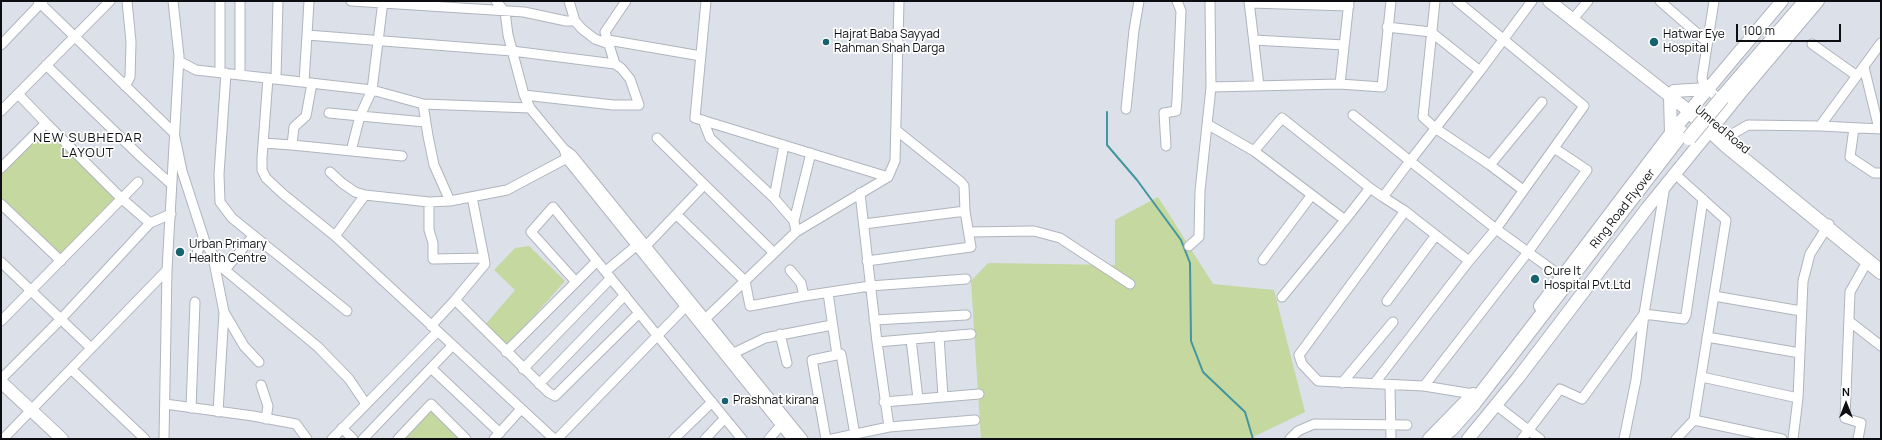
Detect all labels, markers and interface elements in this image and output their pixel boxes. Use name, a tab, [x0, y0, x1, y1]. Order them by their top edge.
scale bar	[1738, 16, 1843, 42]
text: 100 m	[1743, 22, 1775, 39]
place label: Hajrat Baba Sayyad Rahman Shah Darga	[834, 28, 945, 56]
place label: Hatwar Eye Hospital	[1663, 28, 1725, 56]
marker: Hatwar Eye Hospital	[1648, 36, 1660, 48]
marker: Hajrat Baba Sayyad Rahman Shah Darga	[821, 37, 831, 47]
street label: Umred Road	[1691, 103, 1753, 157]
district label: NEW SUBHEDAR LAYOUT	[33, 130, 143, 161]
street label: Ring Road Flyover	[1588, 166, 1658, 252]
place label: Urban Primary Health Centre	[189, 238, 267, 266]
marker: Urban Primary Health Centre	[174, 246, 186, 258]
place label: Cure It Hospital Pvt.Ltd	[1544, 265, 1631, 293]
marker: Cure It Hospital Pvt.Ltd	[1529, 273, 1541, 285]
north arrow	[1826, 384, 1866, 424]
text: N	[1842, 384, 1850, 399]
place label: Prashnat kirana	[733, 394, 819, 408]
marker: Prashnat kirana	[720, 396, 730, 406]

